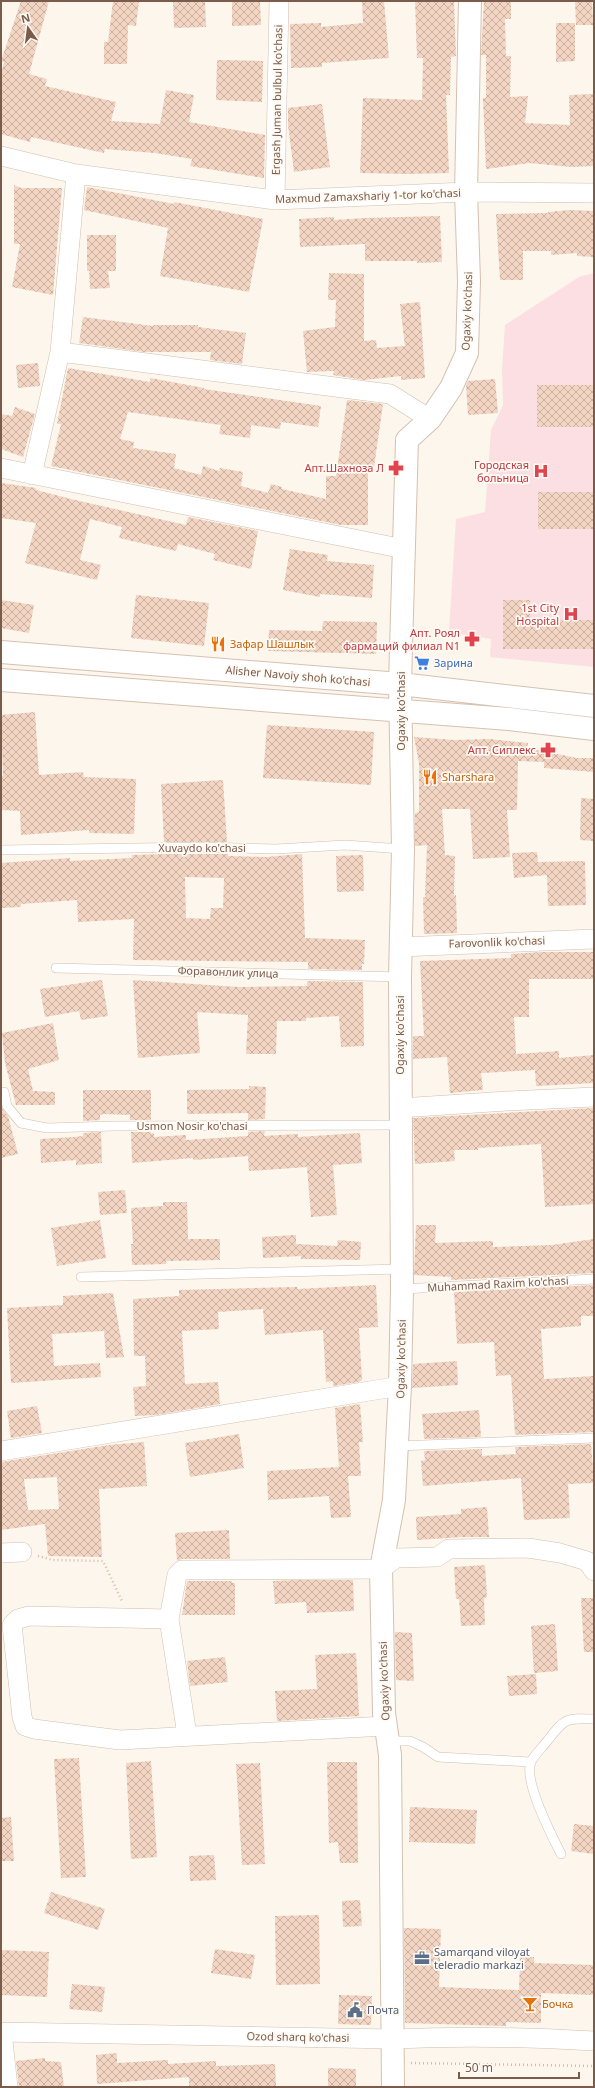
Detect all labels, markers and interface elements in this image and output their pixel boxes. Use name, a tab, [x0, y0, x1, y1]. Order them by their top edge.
north arrow	[8, 8, 48, 48]
text: N	[19, 9, 32, 26]
street label: Ergash Juman bulbul ko'chasi	[268, 25, 285, 175]
street label: Maxmud Zamaxshariy 1-tor ko'chasi	[275, 185, 461, 206]
street label: Ogaxiy ko'chasi	[458, 271, 475, 351]
place label: Городская больница	[474, 457, 529, 485]
pharmacy icon: Апт.Шахноза Л	[387, 459, 405, 477]
place label: Апт.Шахноза Л	[304, 460, 384, 475]
hospital icon: Городская больница	[532, 462, 550, 480]
place label: 1st City Hospital	[516, 600, 559, 628]
hospital icon: 1st City Hospital	[562, 605, 580, 623]
place label: Апт. Роял фармаций филиал N1	[343, 625, 460, 653]
pharmacy icon: Апт. Роял фармаций филиал N1	[463, 630, 481, 648]
restaurant icon: Зафар Шашлык	[209, 635, 227, 653]
place label: Зафар Шашлык	[230, 636, 314, 651]
supermarket icon: Зарина	[413, 654, 431, 672]
place label: Зарина	[434, 655, 473, 670]
street label: Alisher Navoiy shoh ko'chasi	[225, 662, 371, 689]
street label: Ogaxiy ko'chasi	[393, 671, 408, 751]
pharmacy icon: Апт. Сиплекс	[539, 741, 557, 759]
place label: Апт. Сиплекс	[468, 742, 536, 757]
restaurant icon: Sharshara	[421, 768, 439, 786]
place label: Sharshara	[442, 769, 494, 784]
street label: Xuvaydo ko'chasi	[158, 840, 246, 855]
street label: Farovonlik ko'chasi	[448, 932, 546, 951]
street label: Форавонлик улица	[177, 962, 279, 981]
street label: Ogaxiy ko'chasi	[392, 995, 407, 1075]
street label: Usmon Nosir ko'chasi	[136, 1118, 248, 1133]
street label: Muhammad Raxim ko'chasi	[427, 1272, 569, 1295]
street label: Ogaxiy ko'chasi	[392, 1319, 409, 1399]
street label: Ogaxiy ko'chasi	[375, 1641, 392, 1721]
place label: Samarqand viloyat teleradio markazi	[434, 1944, 530, 1972]
office icon: Samarqand viloyat teleradio markazi	[413, 1949, 431, 1967]
bar icon: Бочка	[521, 1995, 539, 2013]
place label: Бочка	[542, 1996, 573, 2011]
public building icon: Почта	[346, 2001, 364, 2019]
place label: Почта	[367, 2002, 399, 2017]
street label: Ozod sharq ko'chasi	[246, 2028, 350, 2045]
scale bar	[459, 2054, 579, 2080]
text: 50 m	[465, 2059, 493, 2076]

